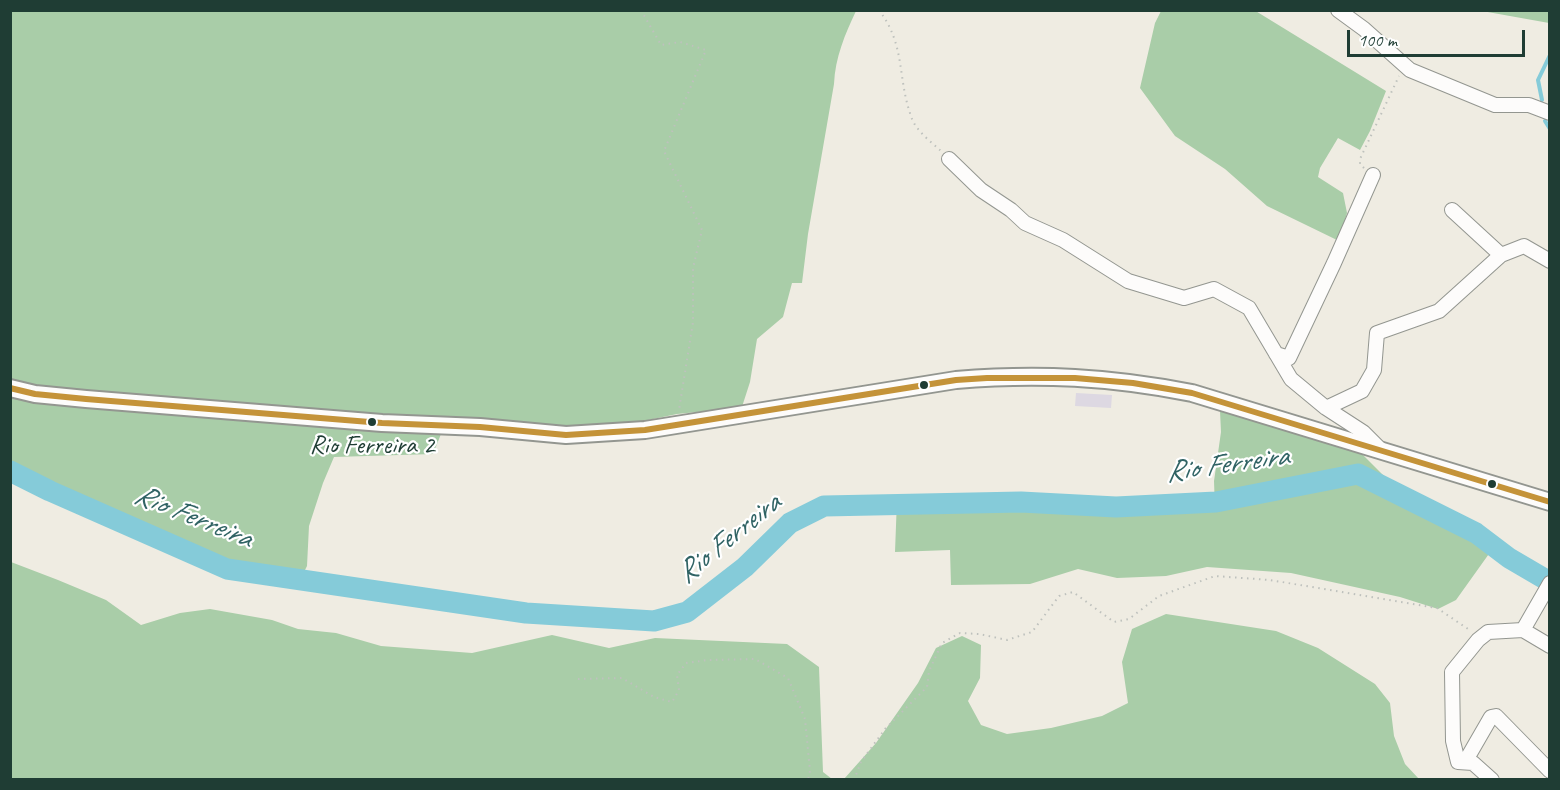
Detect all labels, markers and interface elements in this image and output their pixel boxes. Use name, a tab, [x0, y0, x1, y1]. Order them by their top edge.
scale bar	[1350, 18, 1528, 56]
text: 100 m	[1358, 29, 1397, 51]
unlabelled marker	[918, 379, 930, 391]
marker: Rio Ferreira 2	[366, 416, 378, 428]
place label: Rio Ferreira 2	[310, 430, 434, 462]
water label: Rio Ferreira	[1163, 439, 1291, 491]
water label: Rio Ferreira	[129, 477, 257, 557]
unlabelled marker	[1486, 478, 1498, 490]
water label: Rio Ferreira	[670, 486, 788, 592]

